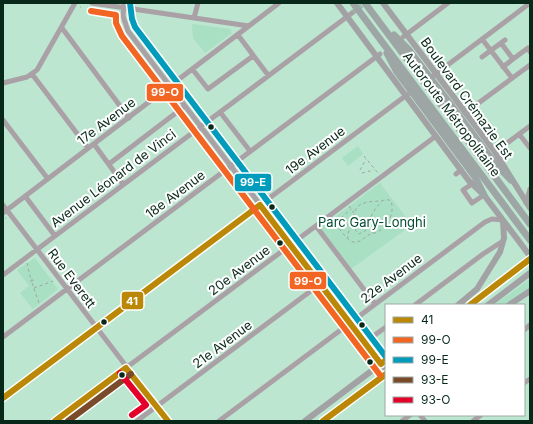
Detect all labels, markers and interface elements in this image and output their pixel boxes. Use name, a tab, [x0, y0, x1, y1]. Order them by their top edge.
street label: Boulevard Crémazie Est	[418, 34, 516, 162]
street label: Autoroute Métropolitaine	[400, 48, 504, 180]
line badge: 99-O	[146, 83, 184, 102]
text: 99-O	[151, 85, 179, 99]
street label: 17e Avenue	[74, 94, 138, 148]
unlabelled marker	[206, 122, 216, 132]
street label: 19e Avenue	[282, 122, 348, 178]
street label: Avenue Léonard de Vinci	[47, 126, 179, 230]
street label: 18e Avenue	[142, 166, 208, 222]
line badge: 99-E	[234, 173, 272, 192]
text: 99-E	[240, 175, 266, 189]
unlabelled marker	[267, 202, 277, 212]
park label: Parc Gary-Longhi	[318, 214, 426, 230]
unlabelled marker	[275, 238, 285, 248]
street label: 20e Avenue	[205, 242, 273, 298]
street label: Rue Everett	[44, 245, 100, 311]
street label: 22e Avenue	[357, 250, 425, 306]
line badge: 99-O	[289, 271, 327, 290]
text: 99-O	[294, 274, 322, 288]
line badge: 41	[121, 291, 144, 310]
text: 41	[126, 294, 138, 308]
legend	[385, 304, 525, 416]
text: 41	[421, 312, 433, 327]
unlabelled marker	[99, 317, 109, 327]
street label: 21e Avenue	[189, 317, 255, 371]
unlabelled marker	[357, 320, 367, 330]
text: 99-O	[421, 332, 451, 347]
text: 99-E	[421, 352, 449, 367]
unlabelled marker	[365, 357, 375, 367]
unlabelled marker	[117, 370, 127, 380]
text: 93-E	[421, 372, 449, 387]
text: 93-O	[421, 392, 451, 407]

